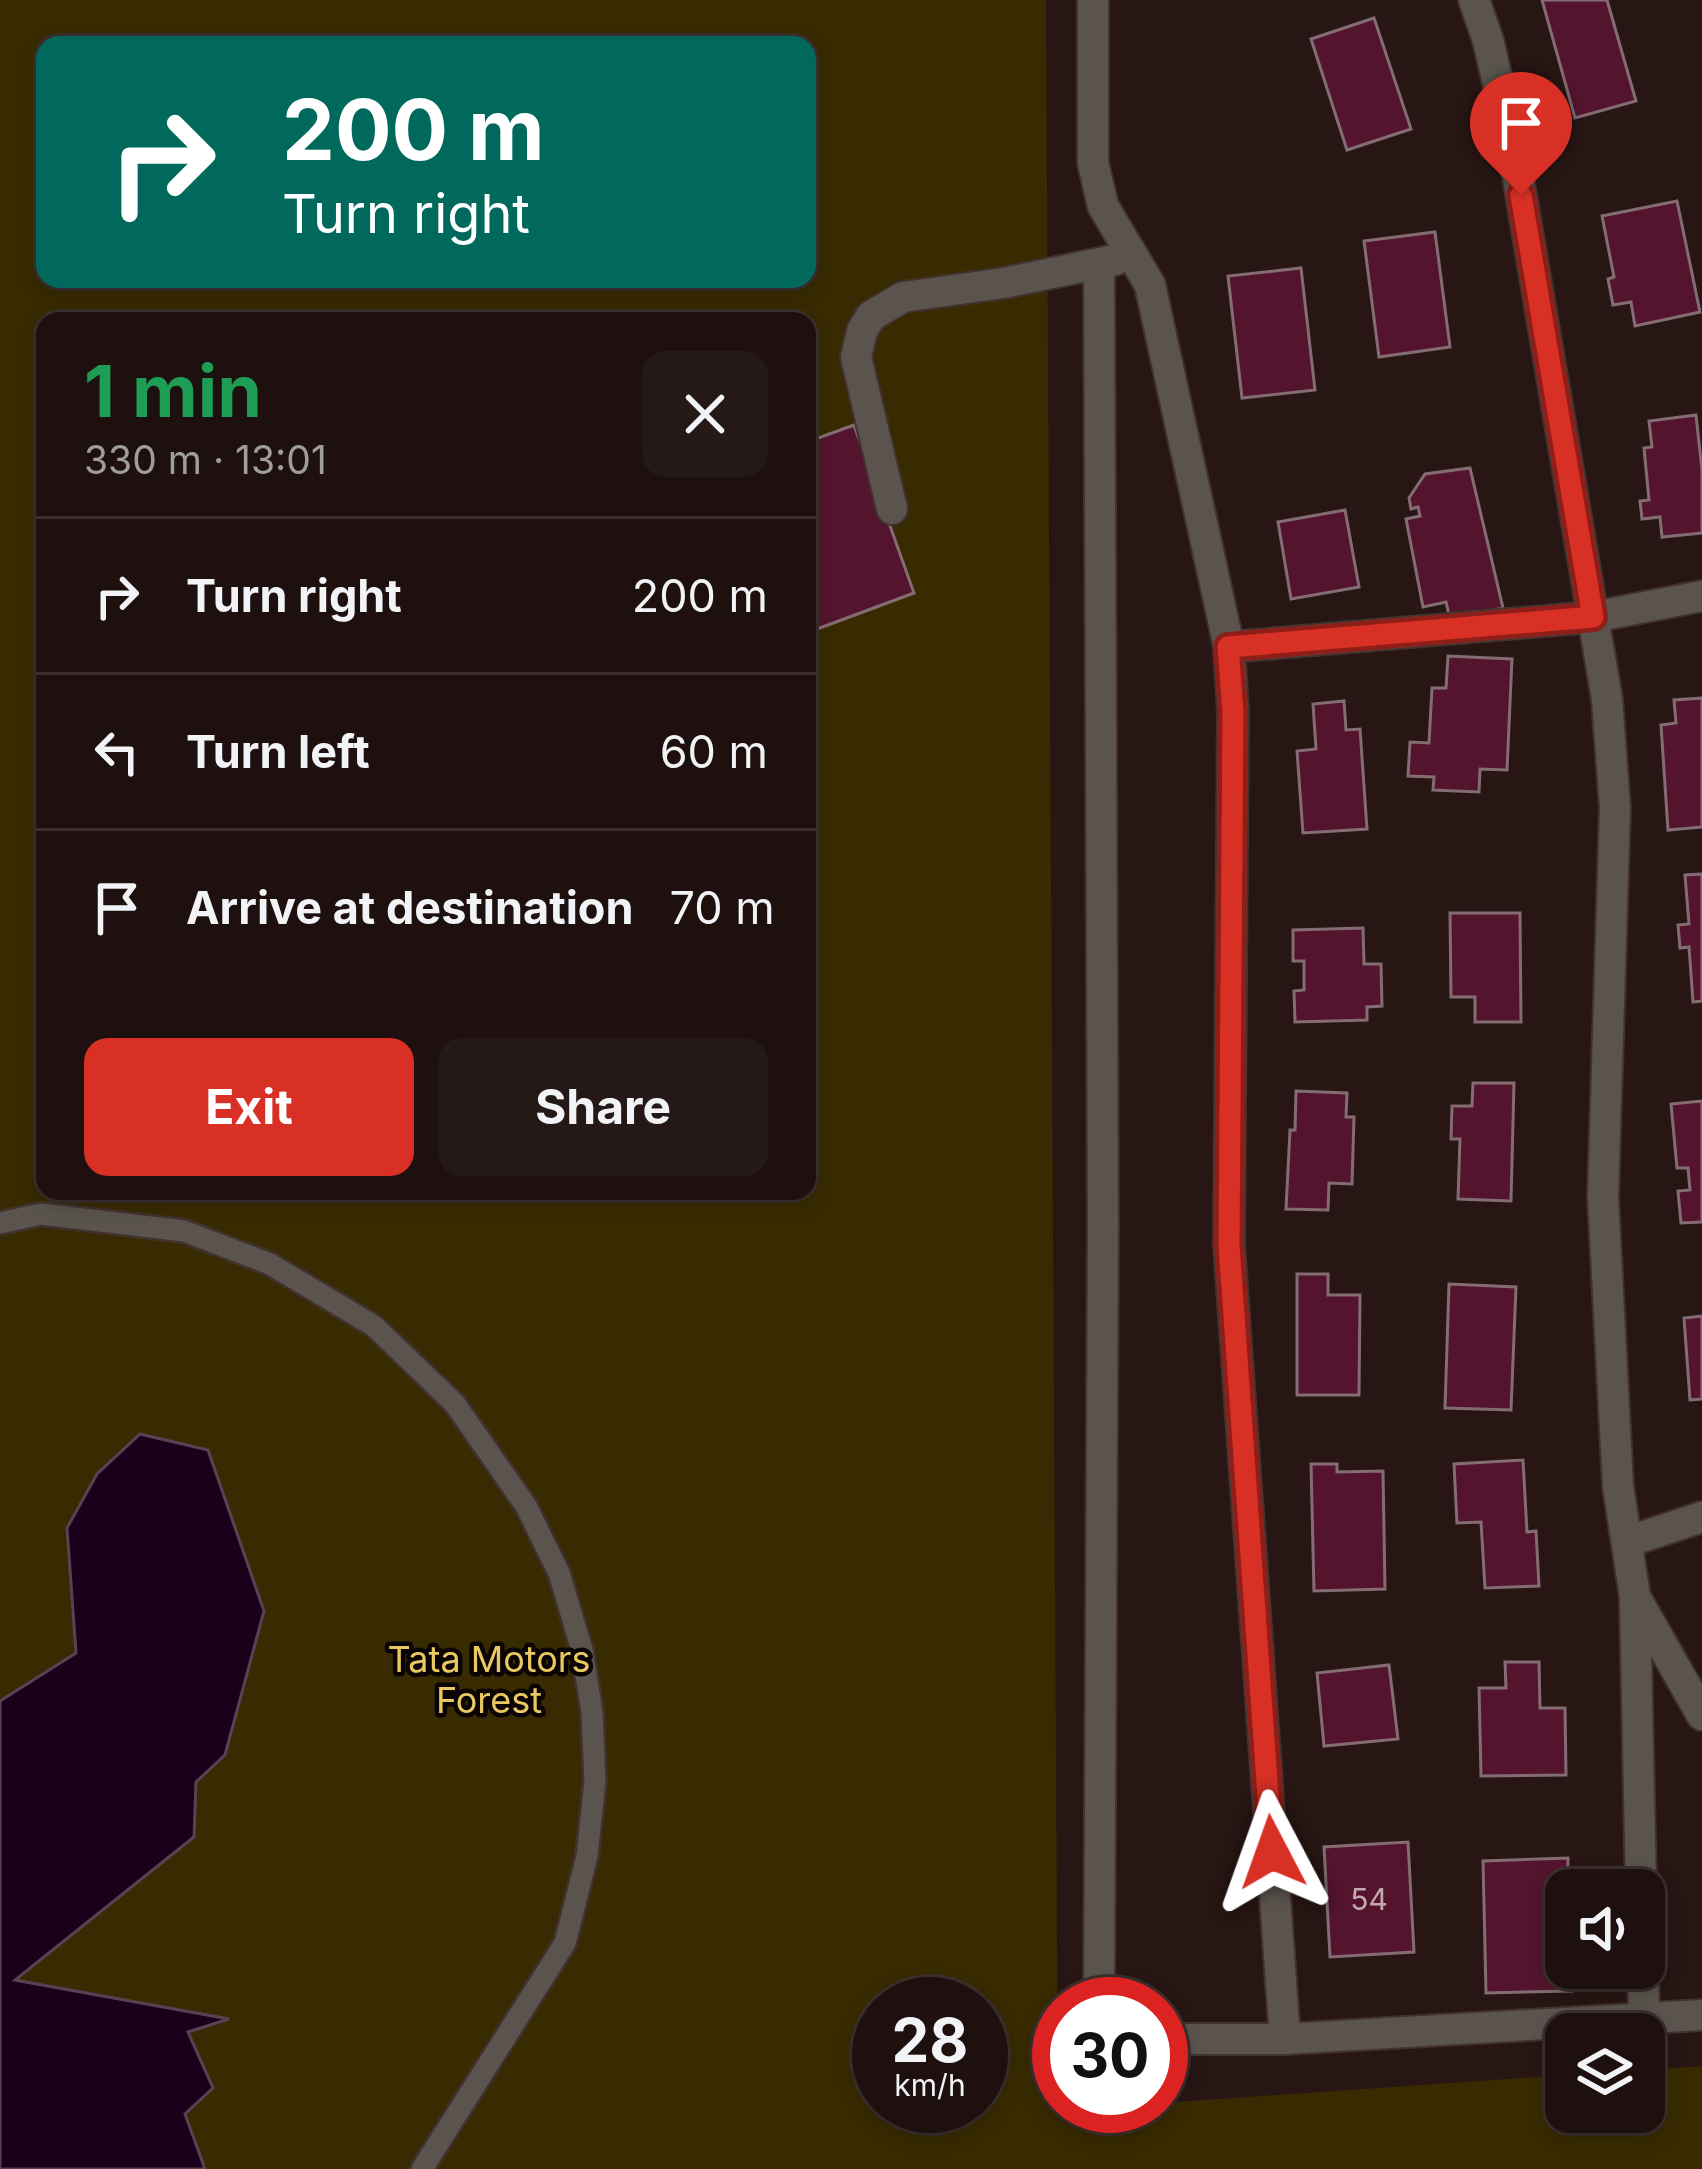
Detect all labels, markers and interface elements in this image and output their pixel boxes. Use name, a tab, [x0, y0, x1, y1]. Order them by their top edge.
pin	[1470, 72, 1572, 195]
text: 200 m	[282, 79, 545, 180]
icon: right	[84, 84, 240, 240]
icon: arrive	[1488, 90, 1554, 156]
text: Turn right	[282, 181, 530, 246]
text: 1 min	[84, 347, 262, 434]
button: close	[642, 351, 768, 477]
text: 330 m · 13:01	[84, 436, 327, 483]
icon: right	[84, 563, 150, 629]
text: Turn right	[186, 568, 402, 623]
text: 200 m	[632, 568, 768, 623]
icon: left	[84, 719, 150, 785]
text: Turn left	[186, 724, 370, 779]
text: 60 m	[660, 724, 768, 779]
icon: arrive	[84, 875, 150, 941]
text: Arrive at destination	[186, 880, 633, 935]
text: 70 m	[669, 880, 775, 935]
button: Exit	[84, 1038, 414, 1176]
button: Share	[438, 1038, 768, 1176]
park label: Tata Motors Forest	[388, 1637, 590, 1722]
position arrow	[1209, 1789, 1335, 1915]
map controls	[1545, 1869, 1665, 2133]
button: sound	[1545, 1869, 1665, 1989]
house number: 54	[1350, 1881, 1388, 1917]
speed limit sign: 30	[1032, 1977, 1188, 2133]
text: 28	[892, 2004, 968, 2076]
button: layers	[1545, 2013, 1665, 2133]
text: km/h	[894, 2067, 966, 2103]

